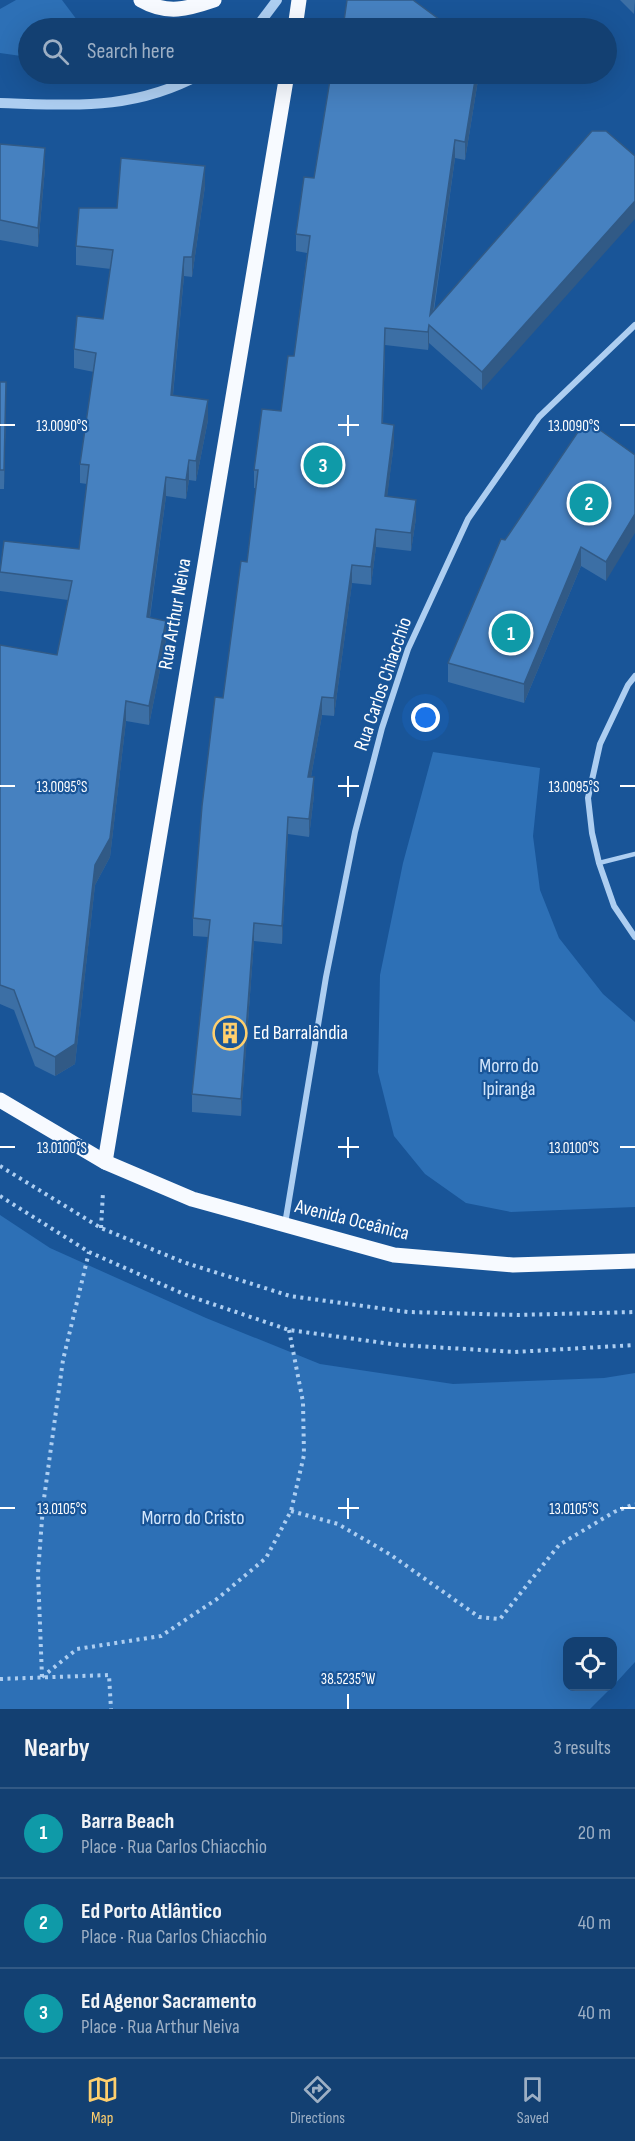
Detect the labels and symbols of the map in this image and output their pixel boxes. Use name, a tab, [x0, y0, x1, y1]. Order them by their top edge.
text: 13.0090°S	[36, 417, 88, 436]
text: 13.0090°S	[548, 417, 600, 436]
pin: 3	[304, 442, 342, 488]
pin: 2	[570, 480, 608, 526]
street label: Rua Arthur Neiva	[153, 557, 197, 671]
pin: 1	[492, 610, 530, 656]
street label: Rua Carlos Chiacchio	[349, 614, 417, 754]
your location	[411, 703, 440, 732]
text: 13.0095°S	[37, 778, 87, 797]
text: 13.0095°S	[549, 778, 599, 797]
building icon: Ed Barralândia	[212, 1015, 248, 1051]
place label: Ed Barralândia	[253, 1021, 348, 1045]
park label: Morro do Ipiranga	[479, 1054, 539, 1101]
text: 13.0100°S	[37, 1139, 87, 1158]
text: 13.0100°S	[549, 1139, 599, 1158]
street label: Avenida Oceânica	[292, 1194, 412, 1246]
text: 13.0105°S	[37, 1500, 87, 1519]
text: 13.0105°S	[549, 1500, 599, 1519]
park label: Morro do Cristo	[141, 1506, 245, 1530]
text: 38.5235°W	[321, 1670, 375, 1689]

